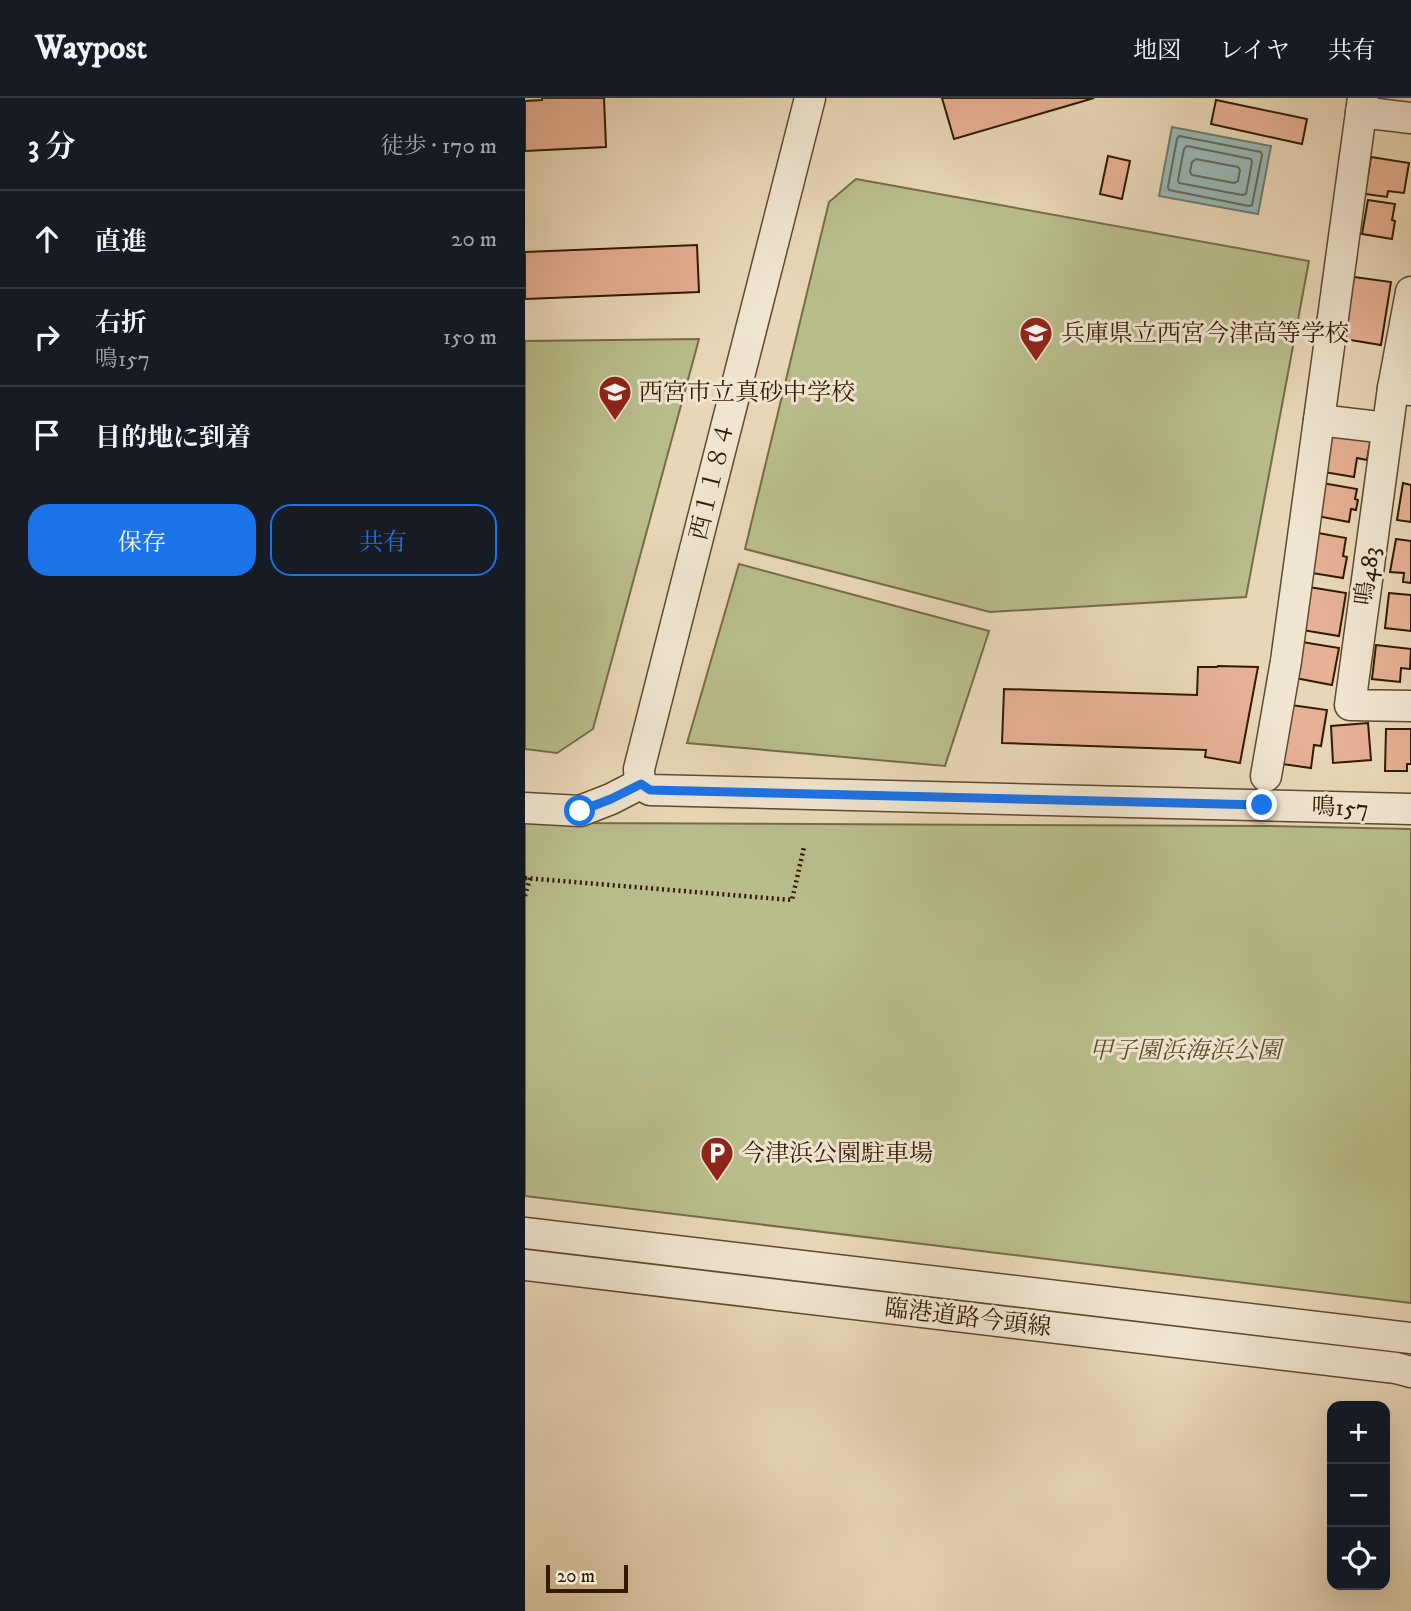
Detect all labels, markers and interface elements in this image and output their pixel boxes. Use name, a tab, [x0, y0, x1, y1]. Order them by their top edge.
text: Waypost	[35, 28, 147, 69]
text: 地図	[1133, 36, 1181, 66]
text: レイヤ	[1219, 36, 1290, 66]
text: 共有	[1328, 36, 1376, 66]
text: 3 分	[28, 129, 76, 166]
text: 徒歩 · 170 m	[380, 132, 497, 161]
icon: ahead	[28, 220, 66, 258]
text: 20 m	[451, 225, 497, 254]
text: 直進	[95, 226, 147, 259]
text: 右折	[95, 307, 147, 340]
school or university icon: 兵庫県立西宮今津高等学校	[1017, 314, 1055, 363]
icon: right	[28, 318, 66, 356]
place label: 兵庫県立西宮今津高等学校	[1061, 319, 1349, 349]
text: 150 m	[443, 323, 497, 352]
text: 鳴157	[95, 345, 150, 374]
school or university icon: 西宮市立真砂中学校	[596, 373, 634, 422]
place label: 西宮市立真砂中学校	[639, 378, 855, 408]
icon: arrive	[28, 416, 66, 454]
street label: 西１１８４	[684, 419, 742, 543]
text: 目的地に到着	[95, 422, 251, 455]
button: 保存	[28, 504, 256, 576]
button: 共有	[270, 504, 497, 576]
street label: 鳴483	[1349, 545, 1387, 607]
route end	[1246, 789, 1277, 820]
street label: 鳴157	[1311, 792, 1369, 824]
route start	[564, 795, 595, 826]
park label: 甲子園浜海浜公園	[1089, 1036, 1285, 1066]
parking icon: 今津浜公園駐車場	[698, 1134, 736, 1183]
place label: 今津浜公園駐車場	[741, 1139, 933, 1169]
street label: 臨港道路今頭線	[883, 1293, 1053, 1343]
map controls	[1327, 1401, 1390, 1590]
button: +	[1327, 1401, 1390, 1464]
button: −	[1327, 1464, 1390, 1527]
button: locate	[1327, 1527, 1390, 1590]
scale bar	[546, 1562, 628, 1594]
text: 20 m	[557, 1565, 595, 1588]

